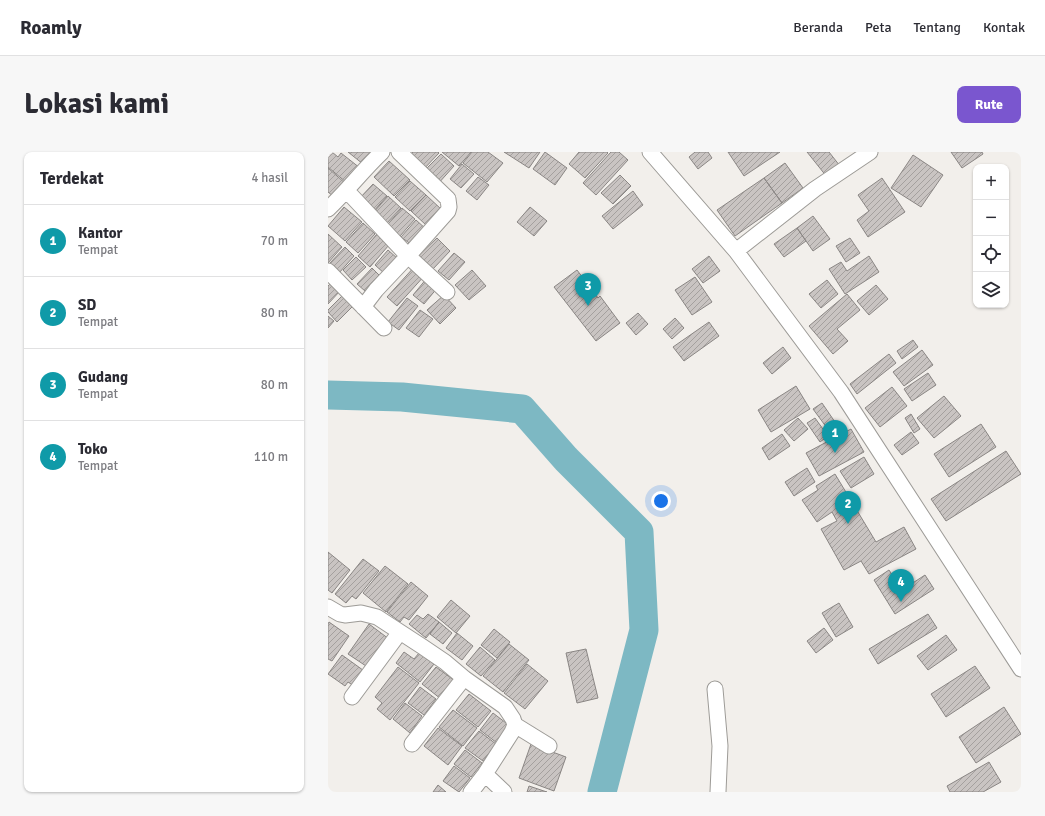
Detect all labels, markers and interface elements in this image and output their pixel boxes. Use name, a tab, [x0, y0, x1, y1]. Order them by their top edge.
text: Roamly	[20, 16, 82, 40]
text: Beranda	[793, 19, 843, 36]
text: Peta	[865, 19, 892, 36]
text: Tentang	[914, 19, 961, 36]
text: Kontak	[983, 19, 1025, 36]
button: Rute	[957, 86, 1021, 123]
text: Lokasi kami	[24, 87, 169, 121]
map controls	[973, 164, 1009, 308]
button: +	[973, 164, 1009, 200]
text: Terdekat	[40, 168, 104, 189]
text: 4 hasil	[251, 170, 288, 186]
button: −	[973, 200, 1009, 236]
text: Kantor	[78, 224, 123, 242]
text: 1	[49, 233, 57, 249]
text: 70 m	[261, 233, 288, 249]
button: locate	[973, 236, 1009, 272]
text: Tempat	[78, 242, 118, 258]
button: layers	[973, 272, 1009, 308]
pin: 3	[575, 273, 601, 306]
text: SD	[78, 296, 96, 314]
text: 2	[49, 305, 57, 321]
text: 80 m	[261, 305, 288, 321]
text: Tempat	[78, 314, 118, 330]
text: Gudang	[78, 368, 128, 386]
text: 3	[49, 377, 57, 393]
text: 80 m	[261, 377, 288, 393]
text: Tempat	[78, 386, 118, 402]
pin: 1	[822, 420, 848, 453]
text: Toko	[78, 440, 108, 458]
text: 4	[49, 449, 57, 465]
text: 110 m	[254, 449, 288, 465]
text: Tempat	[78, 458, 118, 474]
your location	[651, 491, 671, 511]
pin: 2	[835, 491, 861, 524]
pin: 4	[888, 569, 914, 602]

